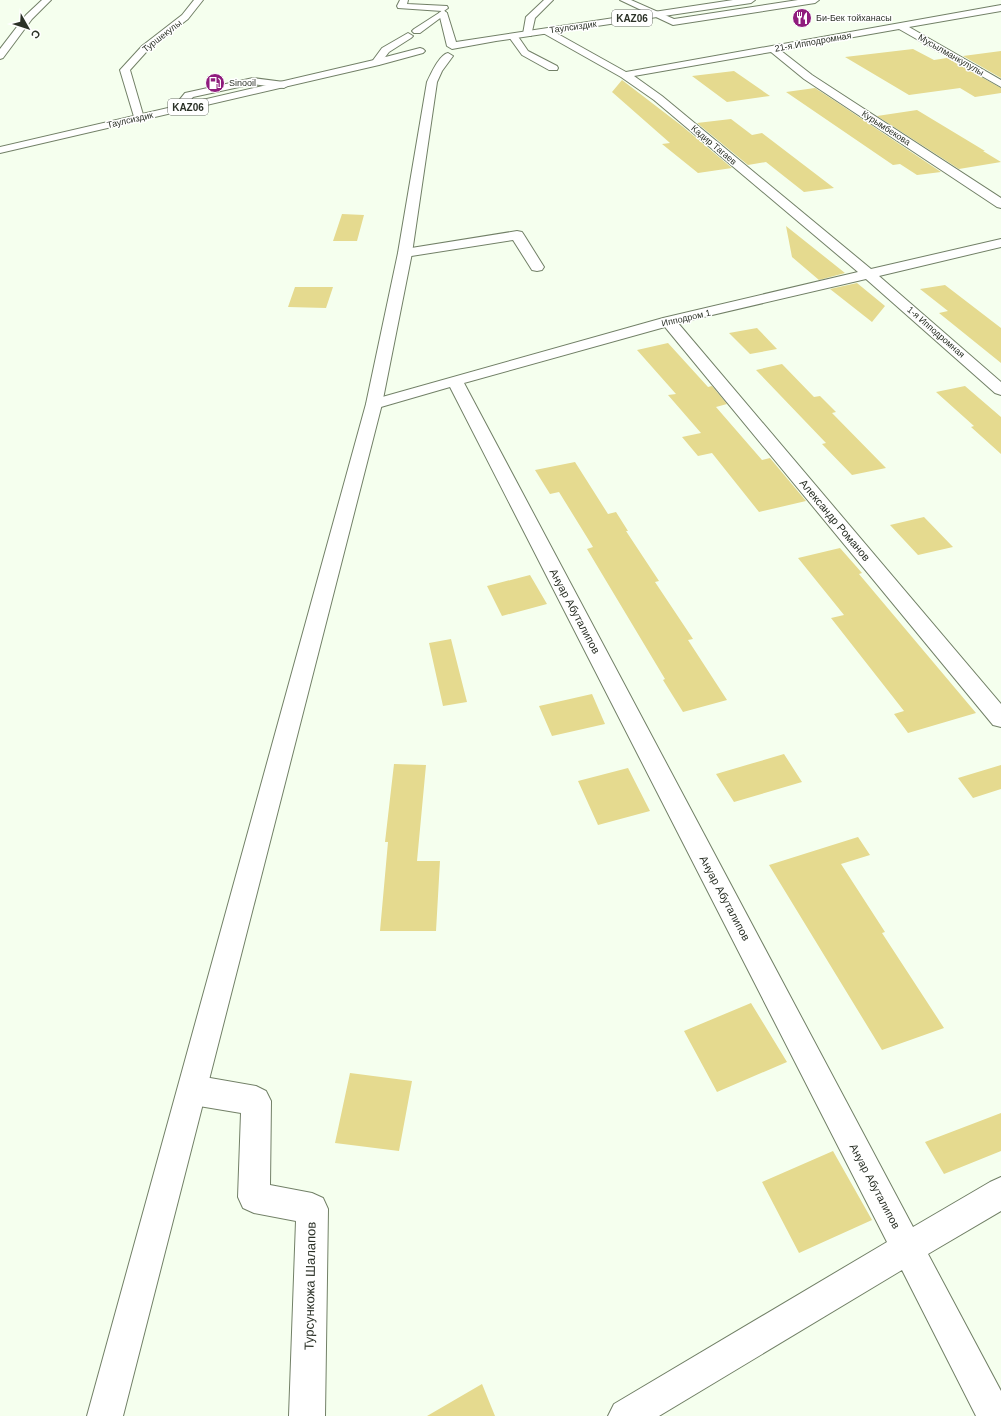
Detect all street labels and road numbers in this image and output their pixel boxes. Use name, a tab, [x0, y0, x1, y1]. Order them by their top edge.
road number: KAZ06	[612, 10, 652, 26]
street label: Туршекулы	[141, 18, 183, 54]
street label: Таулсиздик	[549, 19, 597, 35]
street label: 21-я Ипподромная	[774, 30, 852, 54]
street label: Мусылманкулулы	[916, 32, 986, 78]
road number: KAZ06	[168, 99, 208, 115]
street label: Курымбекова	[860, 109, 912, 147]
street label: Таулсиздик	[106, 110, 154, 130]
street label: Кадир Тагаев	[689, 123, 739, 167]
street label: 1-я Ипподромная	[905, 304, 967, 360]
street label: Ипподром 1	[661, 308, 711, 328]
street label: Александр Романов	[797, 477, 873, 563]
street label: Ануар Абуталипов	[548, 566, 603, 656]
street label: Ануар Абуталипов	[698, 853, 753, 943]
street label: Ануар Абуталипов	[848, 1141, 903, 1231]
street label: Турсункожа Шалапов	[301, 1222, 319, 1350]

